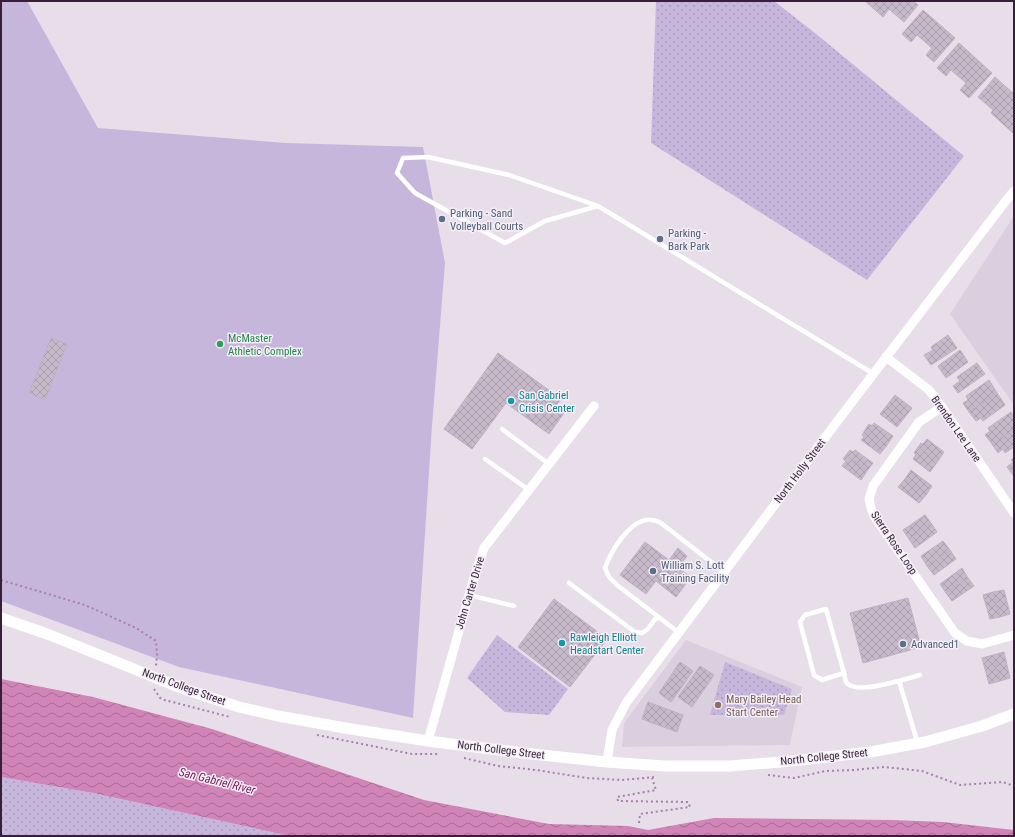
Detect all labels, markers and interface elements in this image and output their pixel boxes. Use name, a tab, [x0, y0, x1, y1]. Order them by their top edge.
place label: Parking - Sand Volleyball Courts	[450, 207, 523, 233]
marker: Parking - Sand Volleyball Courts	[437, 214, 447, 224]
place label: Parking - Bark Park	[668, 227, 710, 253]
marker: Parking - Bark Park	[655, 234, 665, 244]
place label: McMaster Athletic Complex	[228, 332, 302, 358]
marker: McMaster Athletic Complex	[215, 339, 225, 349]
place label: San Gabriel Crisis Center	[519, 389, 575, 415]
street label: Brendon Lee Lane	[928, 393, 984, 465]
marker: San Gabriel Crisis Center	[506, 396, 516, 406]
street label: North Holly Street	[772, 436, 828, 506]
street label: Sierra Rose Loop	[868, 509, 920, 577]
street label: John Carter Drive	[453, 555, 487, 631]
place label: William S. Lott Training Facility	[661, 559, 730, 585]
marker: William S. Lott Training Facility	[648, 566, 658, 576]
place label: Rawleigh Elliott Headstart Center	[570, 631, 645, 657]
marker: Rawleigh Elliott Headstart Center	[557, 638, 567, 648]
place label: Advanced1	[911, 638, 959, 651]
marker: Advanced1	[898, 639, 908, 649]
street label: North College Street	[140, 666, 228, 708]
place label: Mary Bailey Head Start Center	[726, 693, 801, 719]
marker: Mary Bailey Head Start Center	[713, 700, 723, 710]
street label: North College Street	[457, 738, 545, 762]
street label: North College Street	[780, 746, 868, 768]
water label: San Gabriel River	[177, 765, 257, 797]

